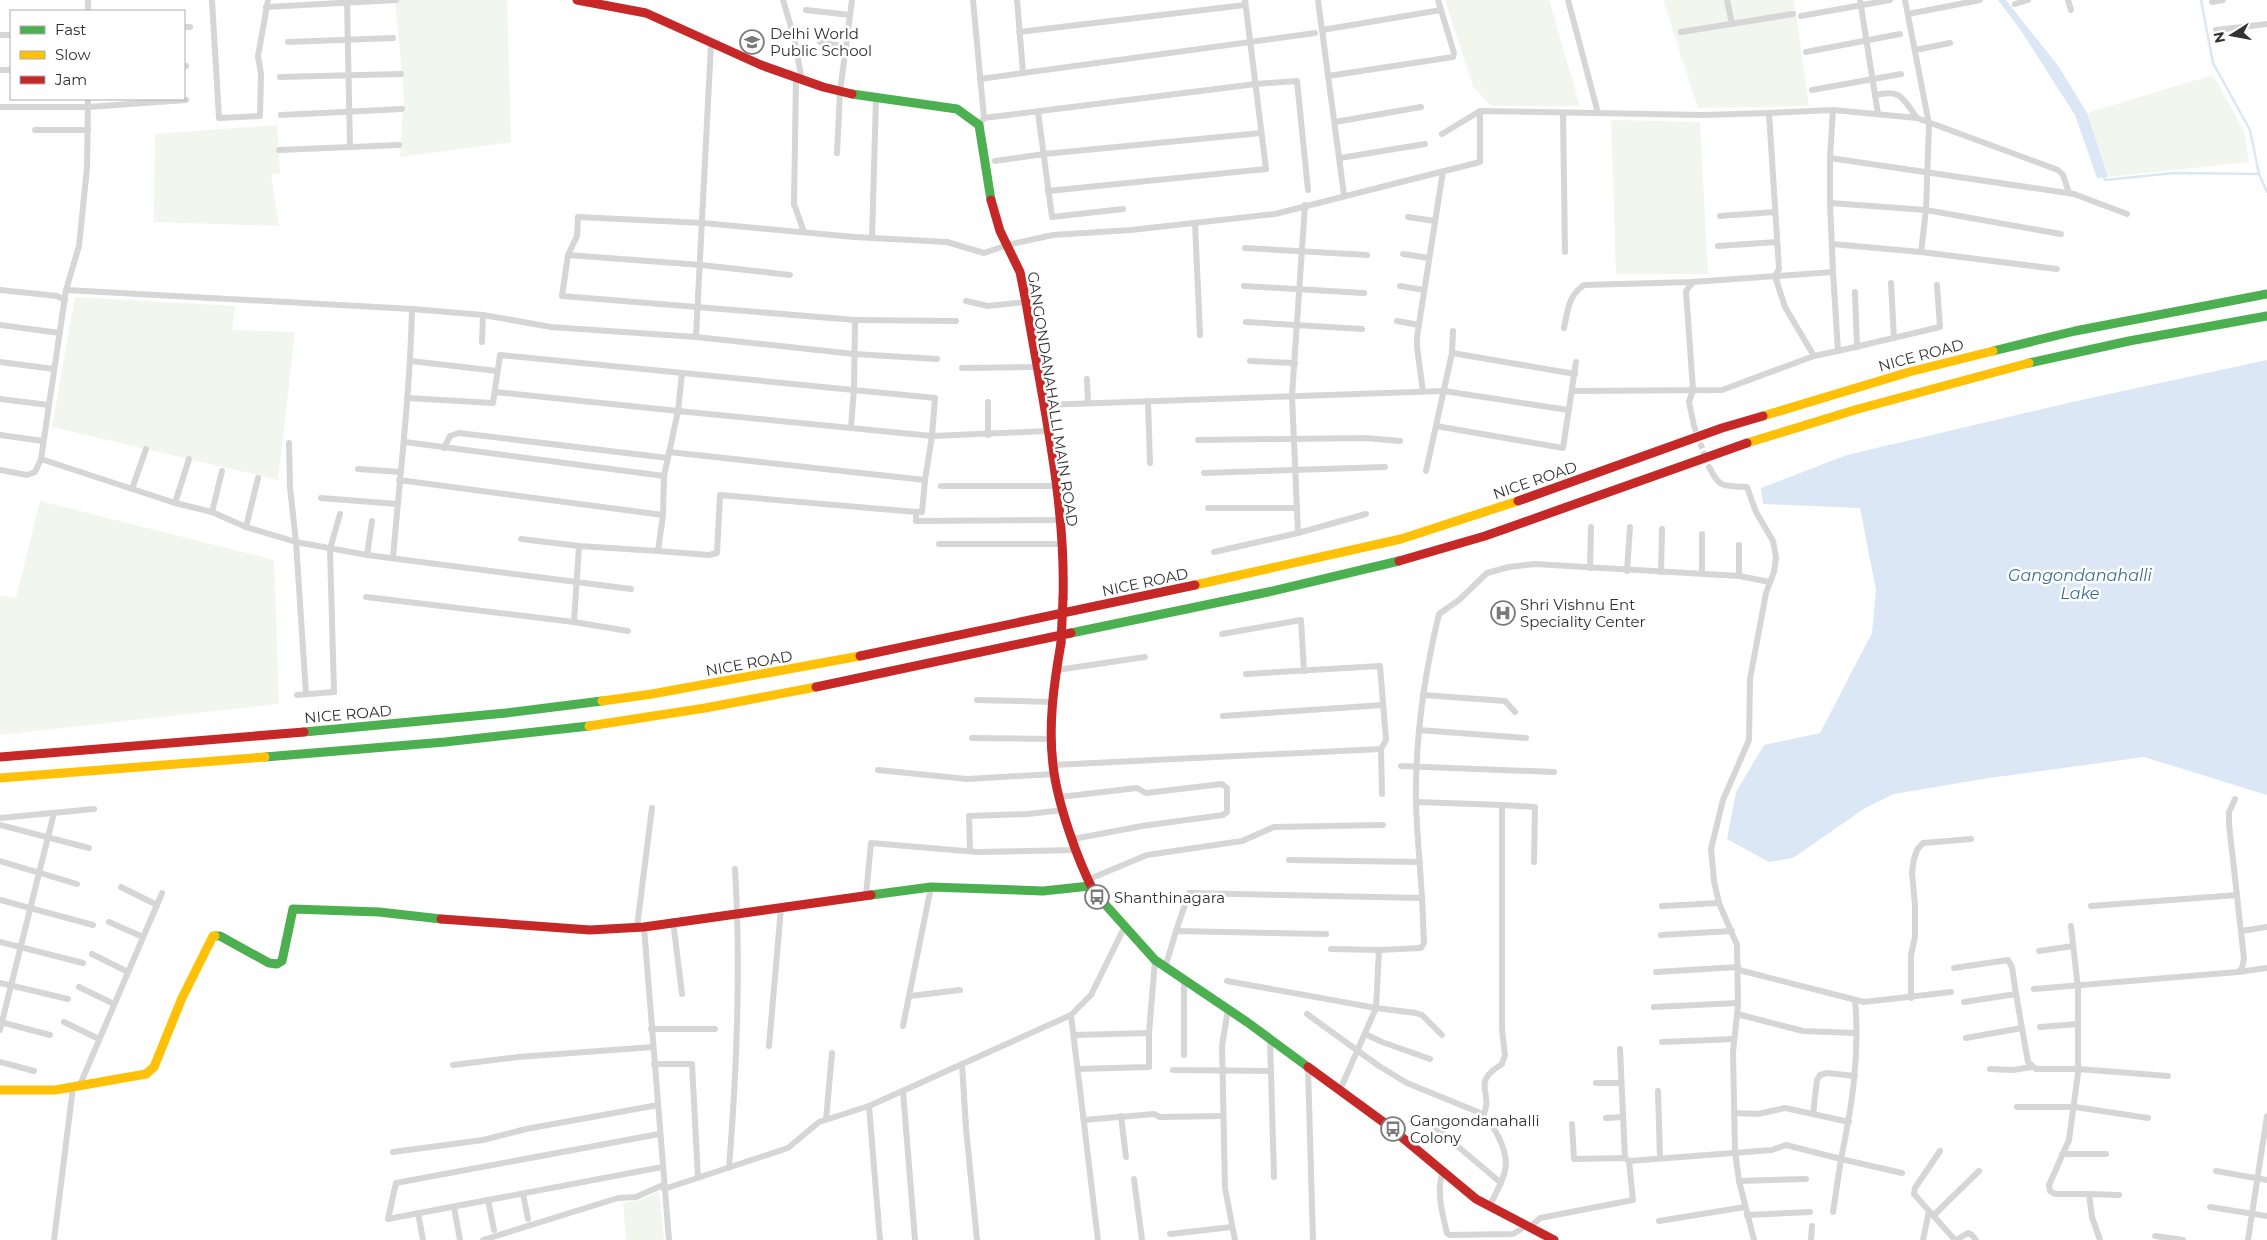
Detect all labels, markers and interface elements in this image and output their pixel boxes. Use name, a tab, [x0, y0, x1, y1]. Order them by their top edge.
legend	[10, 10, 185, 100]
north arrow	[2207, 10, 2257, 60]
text: Fast	[55, 20, 86, 39]
place label: Delhi World Public School	[770, 24, 872, 60]
school or university icon: Delhi World Public School	[739, 29, 765, 55]
text: N	[2209, 30, 2229, 45]
text: Slow	[55, 45, 91, 64]
text: Jam	[54, 70, 87, 89]
street label: GANGONDANAHALLI MAIN ROAD	[1023, 270, 1083, 528]
street label: NICE ROAD	[1876, 334, 1966, 376]
street label: NICE ROAD	[1490, 457, 1580, 503]
street label: NICE ROAD	[1100, 564, 1190, 600]
water label: Gangondanahalli Lake	[2008, 566, 2153, 603]
place label: Shri Vishnu Ent Speciality Center	[1520, 595, 1646, 631]
hospital icon: Shri Vishnu Ent Speciality Center	[1490, 600, 1516, 626]
street label: NICE ROAD	[704, 646, 794, 680]
street label: NICE ROAD	[303, 701, 393, 727]
bus stop icon: Shanthinagara	[1084, 884, 1110, 910]
place label: Shanthinagara	[1114, 888, 1225, 907]
place label: Gangondanahalli Colony	[1410, 1111, 1540, 1147]
bus stop icon: Gangondanahalli Colony	[1380, 1116, 1406, 1142]

